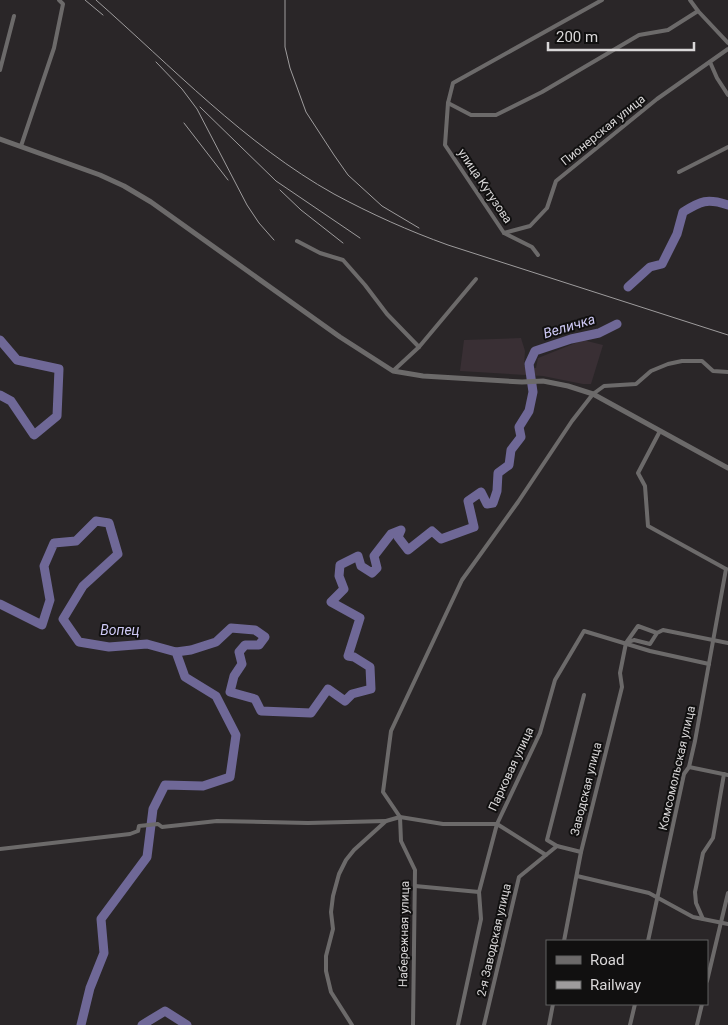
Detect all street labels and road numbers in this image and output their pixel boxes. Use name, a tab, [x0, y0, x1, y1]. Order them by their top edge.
street label: Пионерская улица	[558, 92, 648, 168]
street label: улица Кутузова	[455, 146, 515, 226]
street label: Комсомольская улица	[656, 704, 698, 832]
street label: Парковая улица	[485, 725, 537, 813]
street label: Заводская улица	[568, 741, 604, 837]
street label: Набережная улица	[396, 881, 412, 987]
street label: 2-я Заводская улица	[474, 882, 514, 998]

